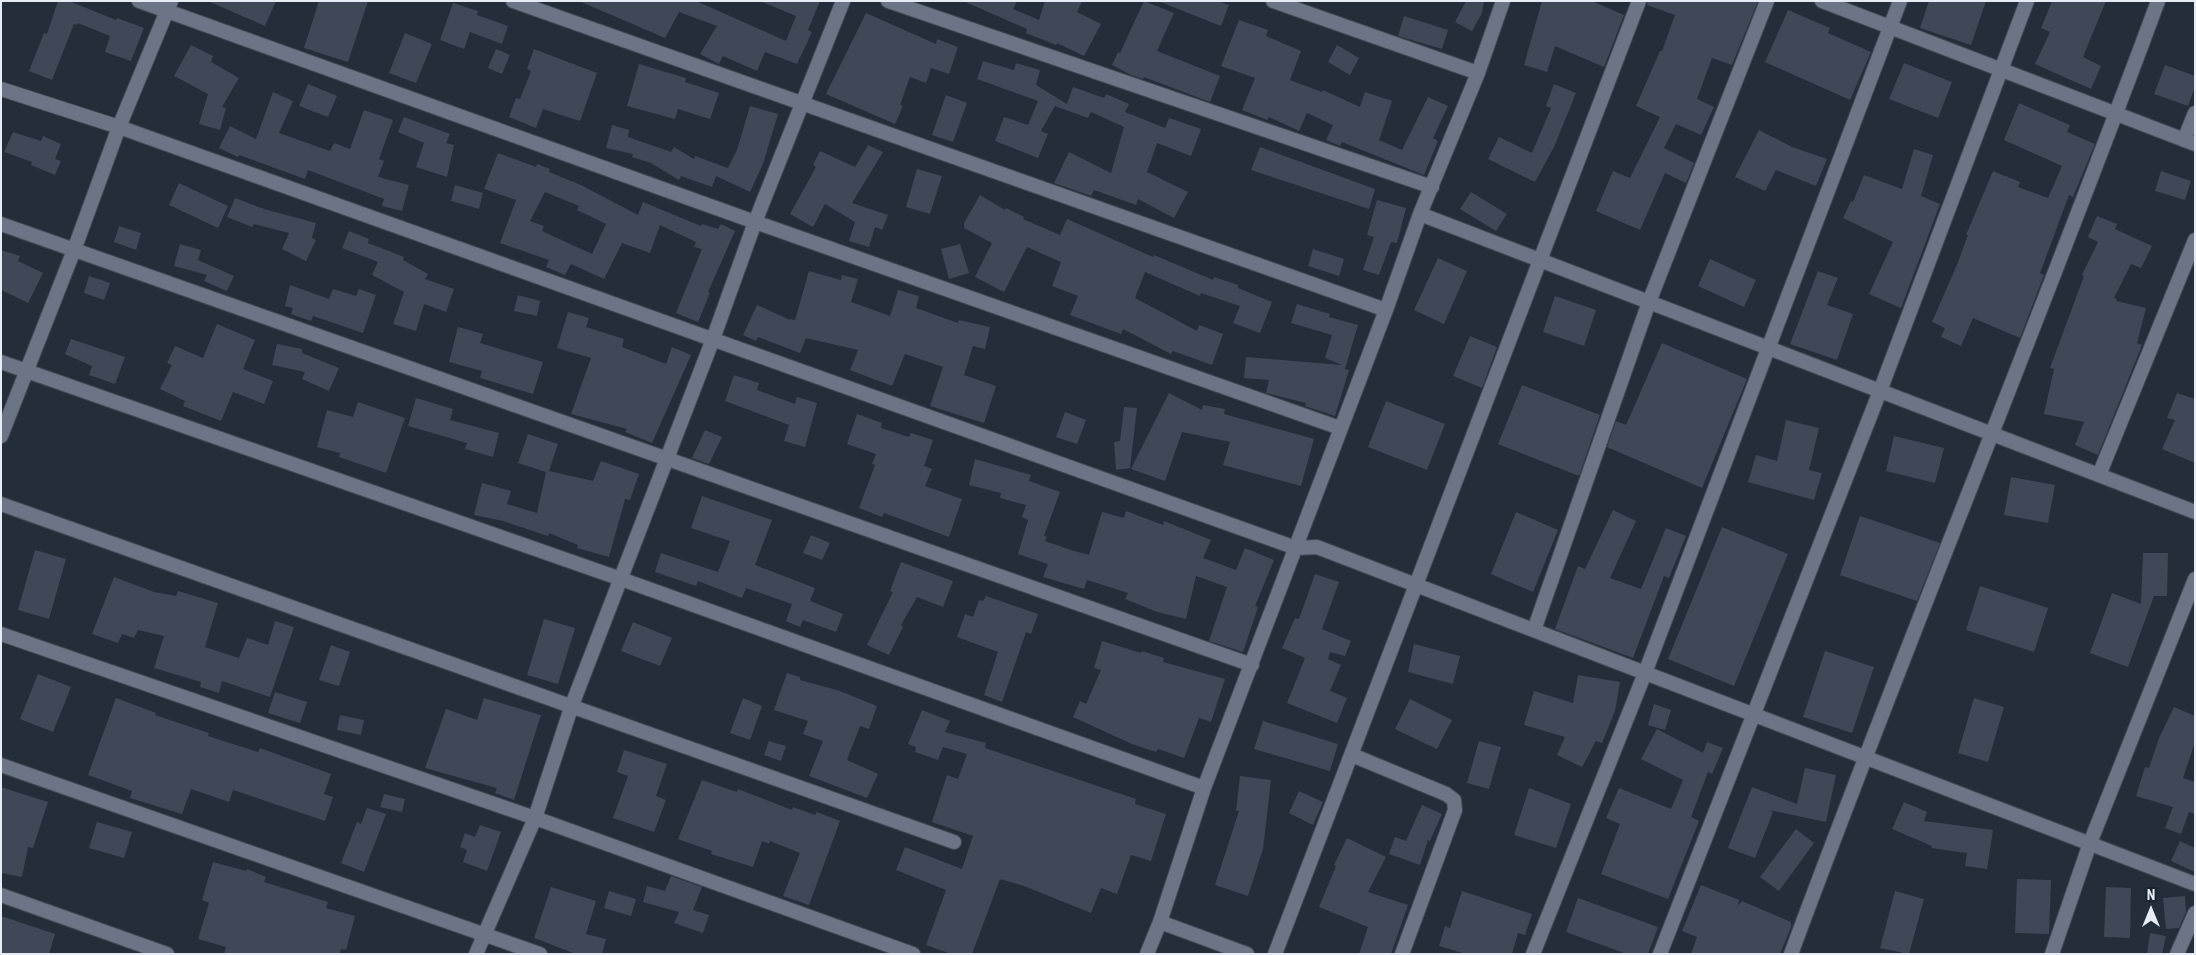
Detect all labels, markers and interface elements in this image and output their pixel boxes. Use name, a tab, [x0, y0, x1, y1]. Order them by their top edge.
north arrow	[2126, 885, 2176, 935]
text: N	[2147, 887, 2155, 903]

